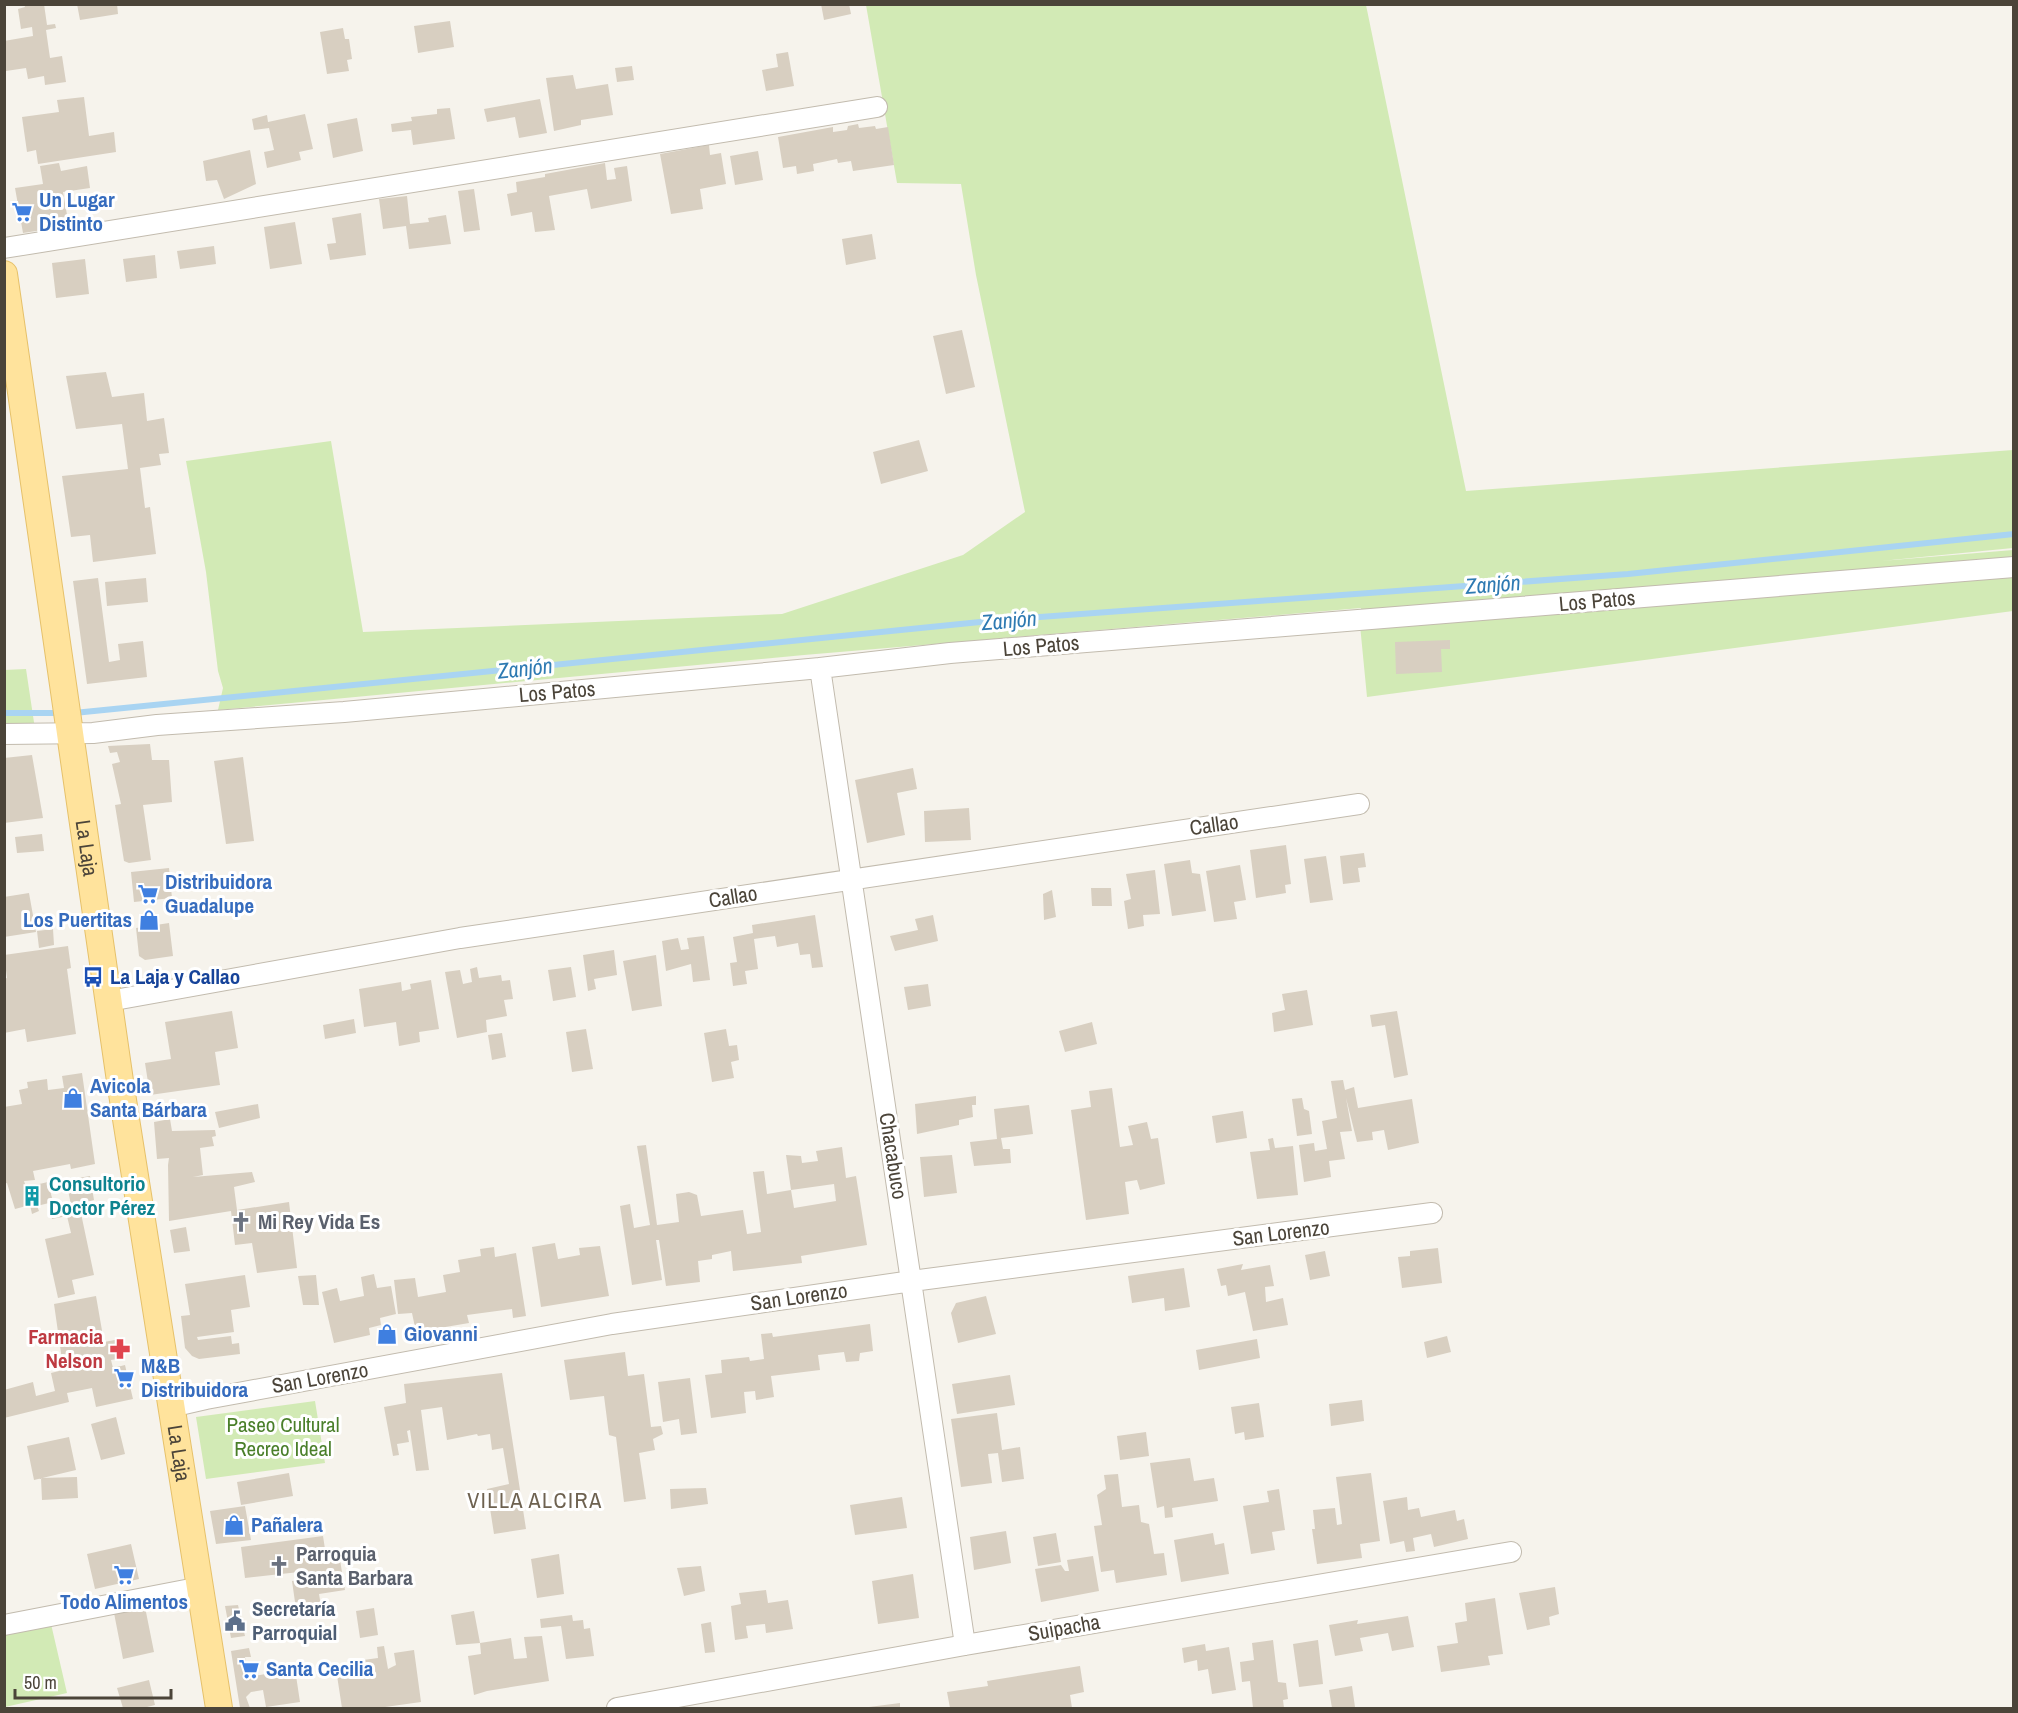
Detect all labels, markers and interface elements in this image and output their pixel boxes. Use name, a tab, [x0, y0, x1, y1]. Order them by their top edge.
place label: Un Lugar Distinto	[39, 185, 115, 238]
supermarket icon: Un Lugar Distinto	[10, 200, 34, 224]
water label: Zanjón	[1463, 567, 1522, 601]
street label: Los Patos	[1558, 583, 1636, 618]
water label: Zanjón	[979, 603, 1038, 637]
street label: Los Patos	[1002, 628, 1080, 663]
water label: Zanjón	[495, 650, 554, 686]
street label: Los Patos	[518, 674, 596, 709]
street label: Callao	[1188, 807, 1240, 842]
street label: La Laja	[69, 818, 105, 878]
place label: Distribuidora Guadalupe	[165, 867, 273, 920]
street label: Callao	[707, 878, 759, 915]
supermarket icon: Distribuidora Guadalupe	[136, 882, 160, 906]
place label: Los Puertitas	[23, 905, 132, 934]
shop icon: Los Puertitas	[137, 908, 161, 932]
place label: La Laja y Callao	[110, 962, 240, 991]
bus stop icon: La Laja y Callao	[81, 965, 105, 989]
place label: Avicola Santa Bárbara	[90, 1071, 207, 1124]
shop icon: Avicola Santa Bárbara	[61, 1086, 85, 1110]
street label: Chacabuco	[872, 1111, 915, 1201]
place label: Consultorio Doctor Pérez	[49, 1169, 156, 1222]
building icon: Consultorio Doctor Pérez	[20, 1184, 44, 1208]
place label: Mi Rey Vida Es	[258, 1207, 380, 1236]
church icon: Mi Rey Vida Es	[229, 1210, 253, 1234]
street label: San Lorenzo	[1231, 1212, 1331, 1253]
street label: San Lorenzo	[749, 1275, 849, 1318]
place label: Giovanni	[404, 1319, 478, 1348]
place label: Farmacia Nelson	[28, 1322, 103, 1375]
shop icon: Giovanni	[375, 1322, 399, 1346]
pharmacy icon: Farmacia Nelson	[108, 1337, 132, 1361]
place label: M&B Distribuidora	[141, 1351, 249, 1404]
street label: San Lorenzo	[269, 1355, 371, 1400]
supermarket icon: M&B Distribuidora	[112, 1366, 136, 1390]
park label: Paseo Cultural Recreo Ideal	[227, 1410, 339, 1463]
street label: La Laja	[161, 1423, 198, 1484]
district label: VILLA ALCIRA	[467, 1485, 603, 1515]
place label: Pañalera	[251, 1510, 323, 1539]
shop icon: Pañalera	[222, 1513, 246, 1537]
place label: Parroquia Santa Barbara	[296, 1539, 413, 1592]
church icon: Parroquia Santa Barbara	[267, 1554, 291, 1578]
supermarket icon: Todo Alimentos	[112, 1563, 136, 1587]
place label: Todo Alimentos	[60, 1587, 188, 1616]
place label: Secretaría Parroquial	[252, 1594, 337, 1647]
street label: Suipacha	[1026, 1607, 1103, 1648]
public building icon: Secretaría Parroquial	[223, 1609, 247, 1633]
place label: Santa Cecilia	[266, 1654, 374, 1683]
supermarket icon: Santa Cecilia	[237, 1657, 261, 1681]
scale bar	[15, 1662, 171, 1700]
text: 50 m	[24, 1670, 57, 1695]

